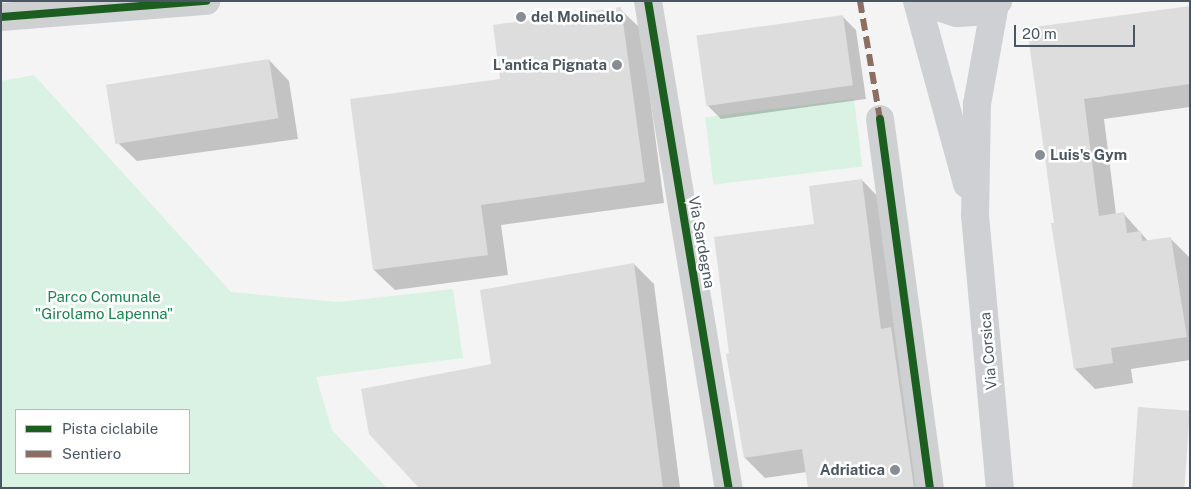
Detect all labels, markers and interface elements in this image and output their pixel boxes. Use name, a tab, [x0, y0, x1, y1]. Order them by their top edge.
place label: del Molinello	[531, 8, 624, 26]
marker: del Molinello	[515, 11, 527, 23]
scale bar	[1016, 15, 1137, 47]
text: 20 m	[1022, 25, 1057, 42]
place label: L'antica Pignata	[493, 56, 607, 74]
marker: L'antica Pignata	[611, 59, 623, 71]
place label: Luis's Gym	[1050, 146, 1127, 164]
marker: Luis's Gym	[1034, 149, 1046, 161]
street label: Via Sardegna	[685, 194, 719, 290]
park label: Parco Comunale "Girolamo Lapenna"	[35, 287, 173, 322]
street label: Via Corsica	[976, 311, 1000, 391]
legend	[15, 409, 190, 474]
text: Pista ciclabile	[62, 420, 158, 437]
text: Sentiero	[62, 445, 121, 462]
place label: Adriatica	[820, 461, 885, 479]
marker: Adriatica	[889, 464, 901, 476]

